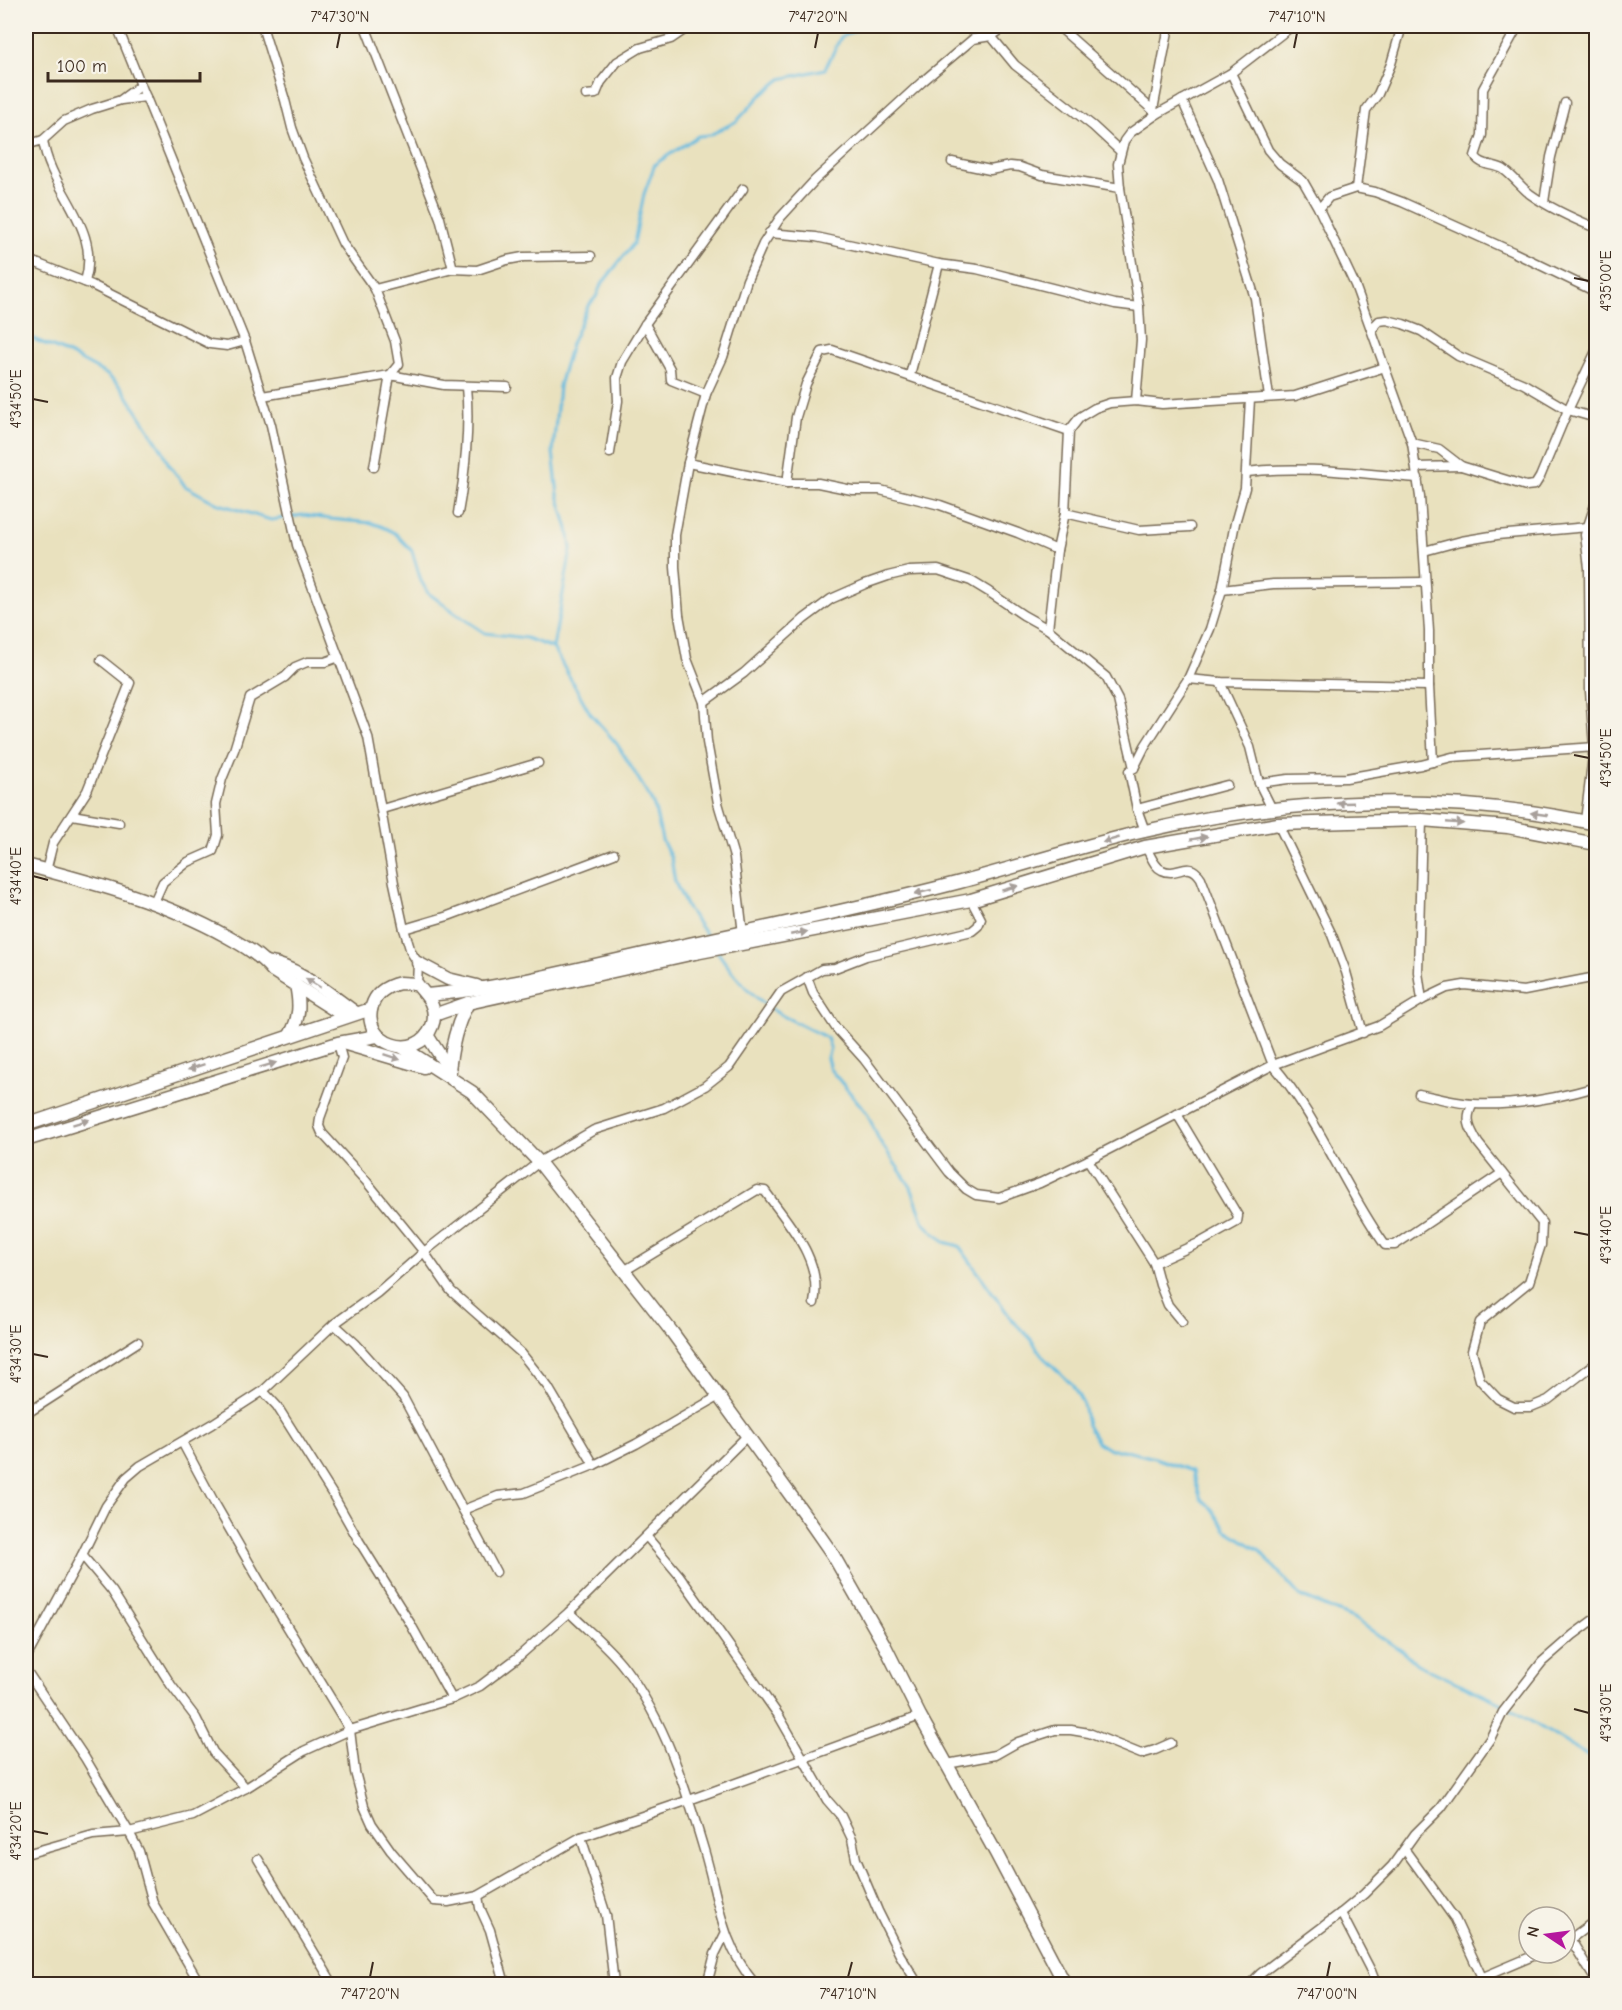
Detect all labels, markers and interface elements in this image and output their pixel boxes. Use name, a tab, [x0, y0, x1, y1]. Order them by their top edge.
text: 7°47'30"N	[311, 8, 369, 26]
text: 7°47'20"N	[788, 8, 848, 26]
text: 7°47'10"N	[1268, 8, 1326, 26]
scale bar	[48, 45, 200, 83]
text: 100 m	[57, 56, 107, 77]
text: 4°35'00"E	[1597, 250, 1615, 312]
text: 4°34'50"E	[7, 369, 25, 429]
text: 4°34'50"E	[1597, 728, 1615, 788]
one-way arrow	[1335, 798, 1354, 808]
one-way arrow	[1529, 809, 1548, 818]
one-way arrow	[1446, 818, 1465, 828]
one-way arrow	[1189, 833, 1208, 842]
one-way arrow	[1102, 836, 1120, 845]
text: 4°34'40"E	[7, 847, 25, 905]
one-way arrow	[1001, 883, 1019, 892]
one-way arrow	[914, 887, 932, 897]
one-way arrow	[790, 928, 809, 937]
one-way arrow	[305, 978, 321, 989]
one-way arrow	[383, 1052, 401, 1062]
one-way arrow	[259, 1060, 277, 1069]
one-way arrow	[187, 1062, 205, 1072]
one-way arrow	[72, 1117, 90, 1126]
text: 4°34'40"E	[1597, 1206, 1615, 1264]
text: 4°34'30"E	[7, 1325, 25, 1383]
text: 4°34'30"E	[1597, 1684, 1615, 1742]
text: 4°34'20"E	[7, 1802, 25, 1860]
north arrow	[1517, 1905, 1577, 1965]
text: N	[1523, 1925, 1543, 1939]
text: 7°47'20"N	[340, 1985, 400, 2003]
text: 7°47'10"N	[819, 1985, 877, 2003]
text: 7°47'00"N	[1297, 1985, 1357, 2003]

